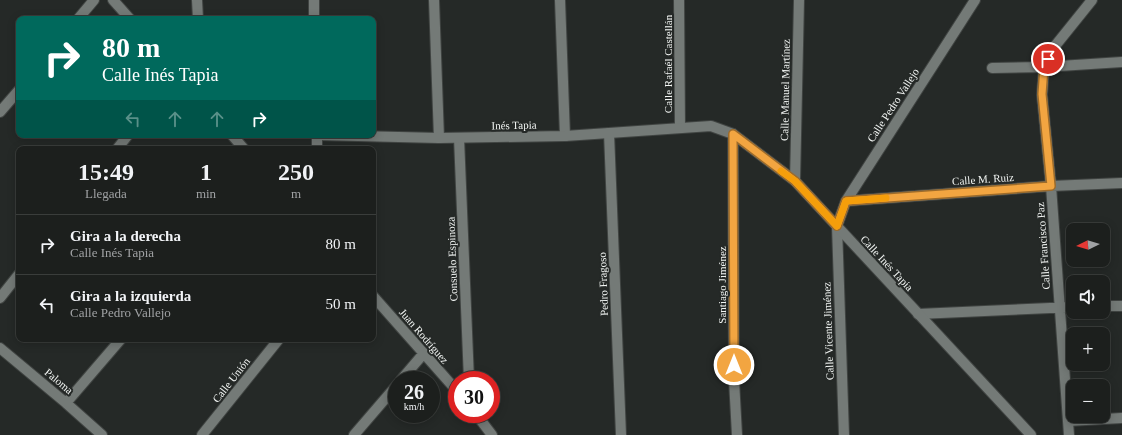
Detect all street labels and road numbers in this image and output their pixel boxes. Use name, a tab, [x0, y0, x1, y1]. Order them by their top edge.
street label: Calle Rafaél Castellán	[662, 14, 674, 113]
street label: Calle Manuel Martínez	[778, 39, 792, 141]
street label: Calle Pedro Vallejo	[865, 66, 922, 144]
street label: Inés Tapia	[491, 119, 537, 131]
street label: Calle M. Ruiz	[952, 171, 1014, 187]
street label: Calle Francisco Paz	[1034, 202, 1052, 290]
street label: Consuelo Espinoza	[445, 216, 459, 302]
street label: Calle Inés Tapia	[858, 233, 916, 293]
street label: Santiago Jiménez	[716, 246, 728, 324]
street label: Pedro Fragoso	[596, 251, 610, 316]
street label: Calle Vicente Jiménez	[820, 282, 836, 380]
street label: Juan Rodríguez	[397, 306, 451, 366]
street label: Calle Unión	[210, 355, 252, 405]
street label: Paloma	[43, 366, 76, 396]

